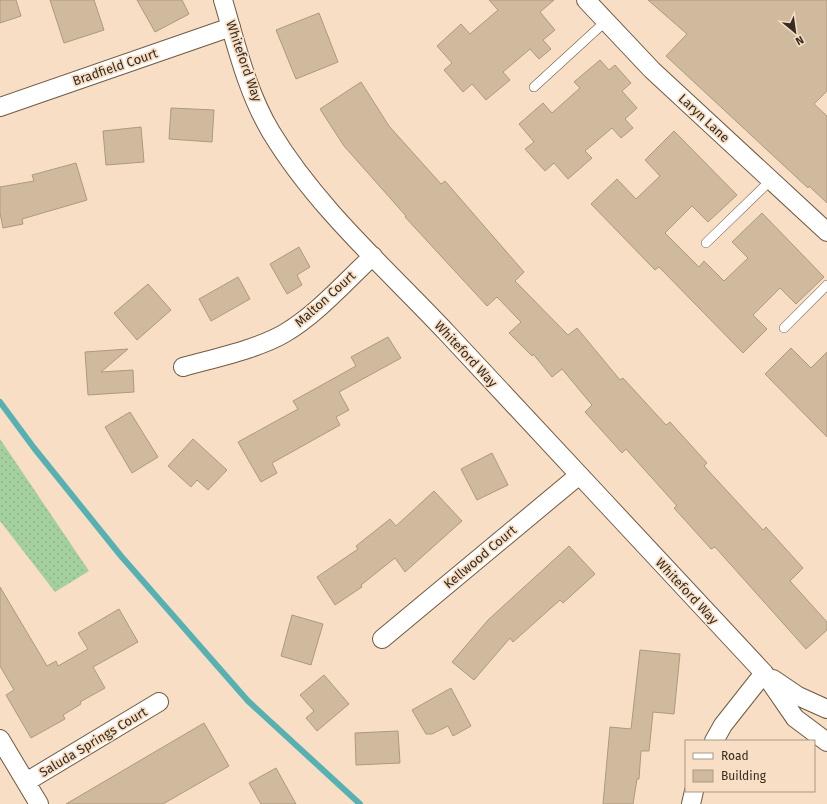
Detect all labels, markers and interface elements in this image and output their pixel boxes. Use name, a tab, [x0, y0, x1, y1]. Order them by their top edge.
north arrow	[775, 12, 815, 52]
street label: Whiteford Way	[223, 18, 265, 104]
text: N	[793, 33, 806, 48]
street label: Bradfield Court	[71, 45, 160, 89]
street label: Laryn Lane	[675, 91, 733, 145]
street label: Malton Court	[292, 268, 358, 330]
street label: Whiteford Way	[432, 318, 501, 391]
street label: Kellwood Court	[441, 522, 519, 592]
street label: Whiteford Way	[653, 555, 722, 628]
street label: Saluda Springs Court	[36, 704, 150, 780]
legend	[685, 740, 815, 792]
text: Road	[721, 749, 749, 763]
text: Building	[721, 769, 767, 783]

